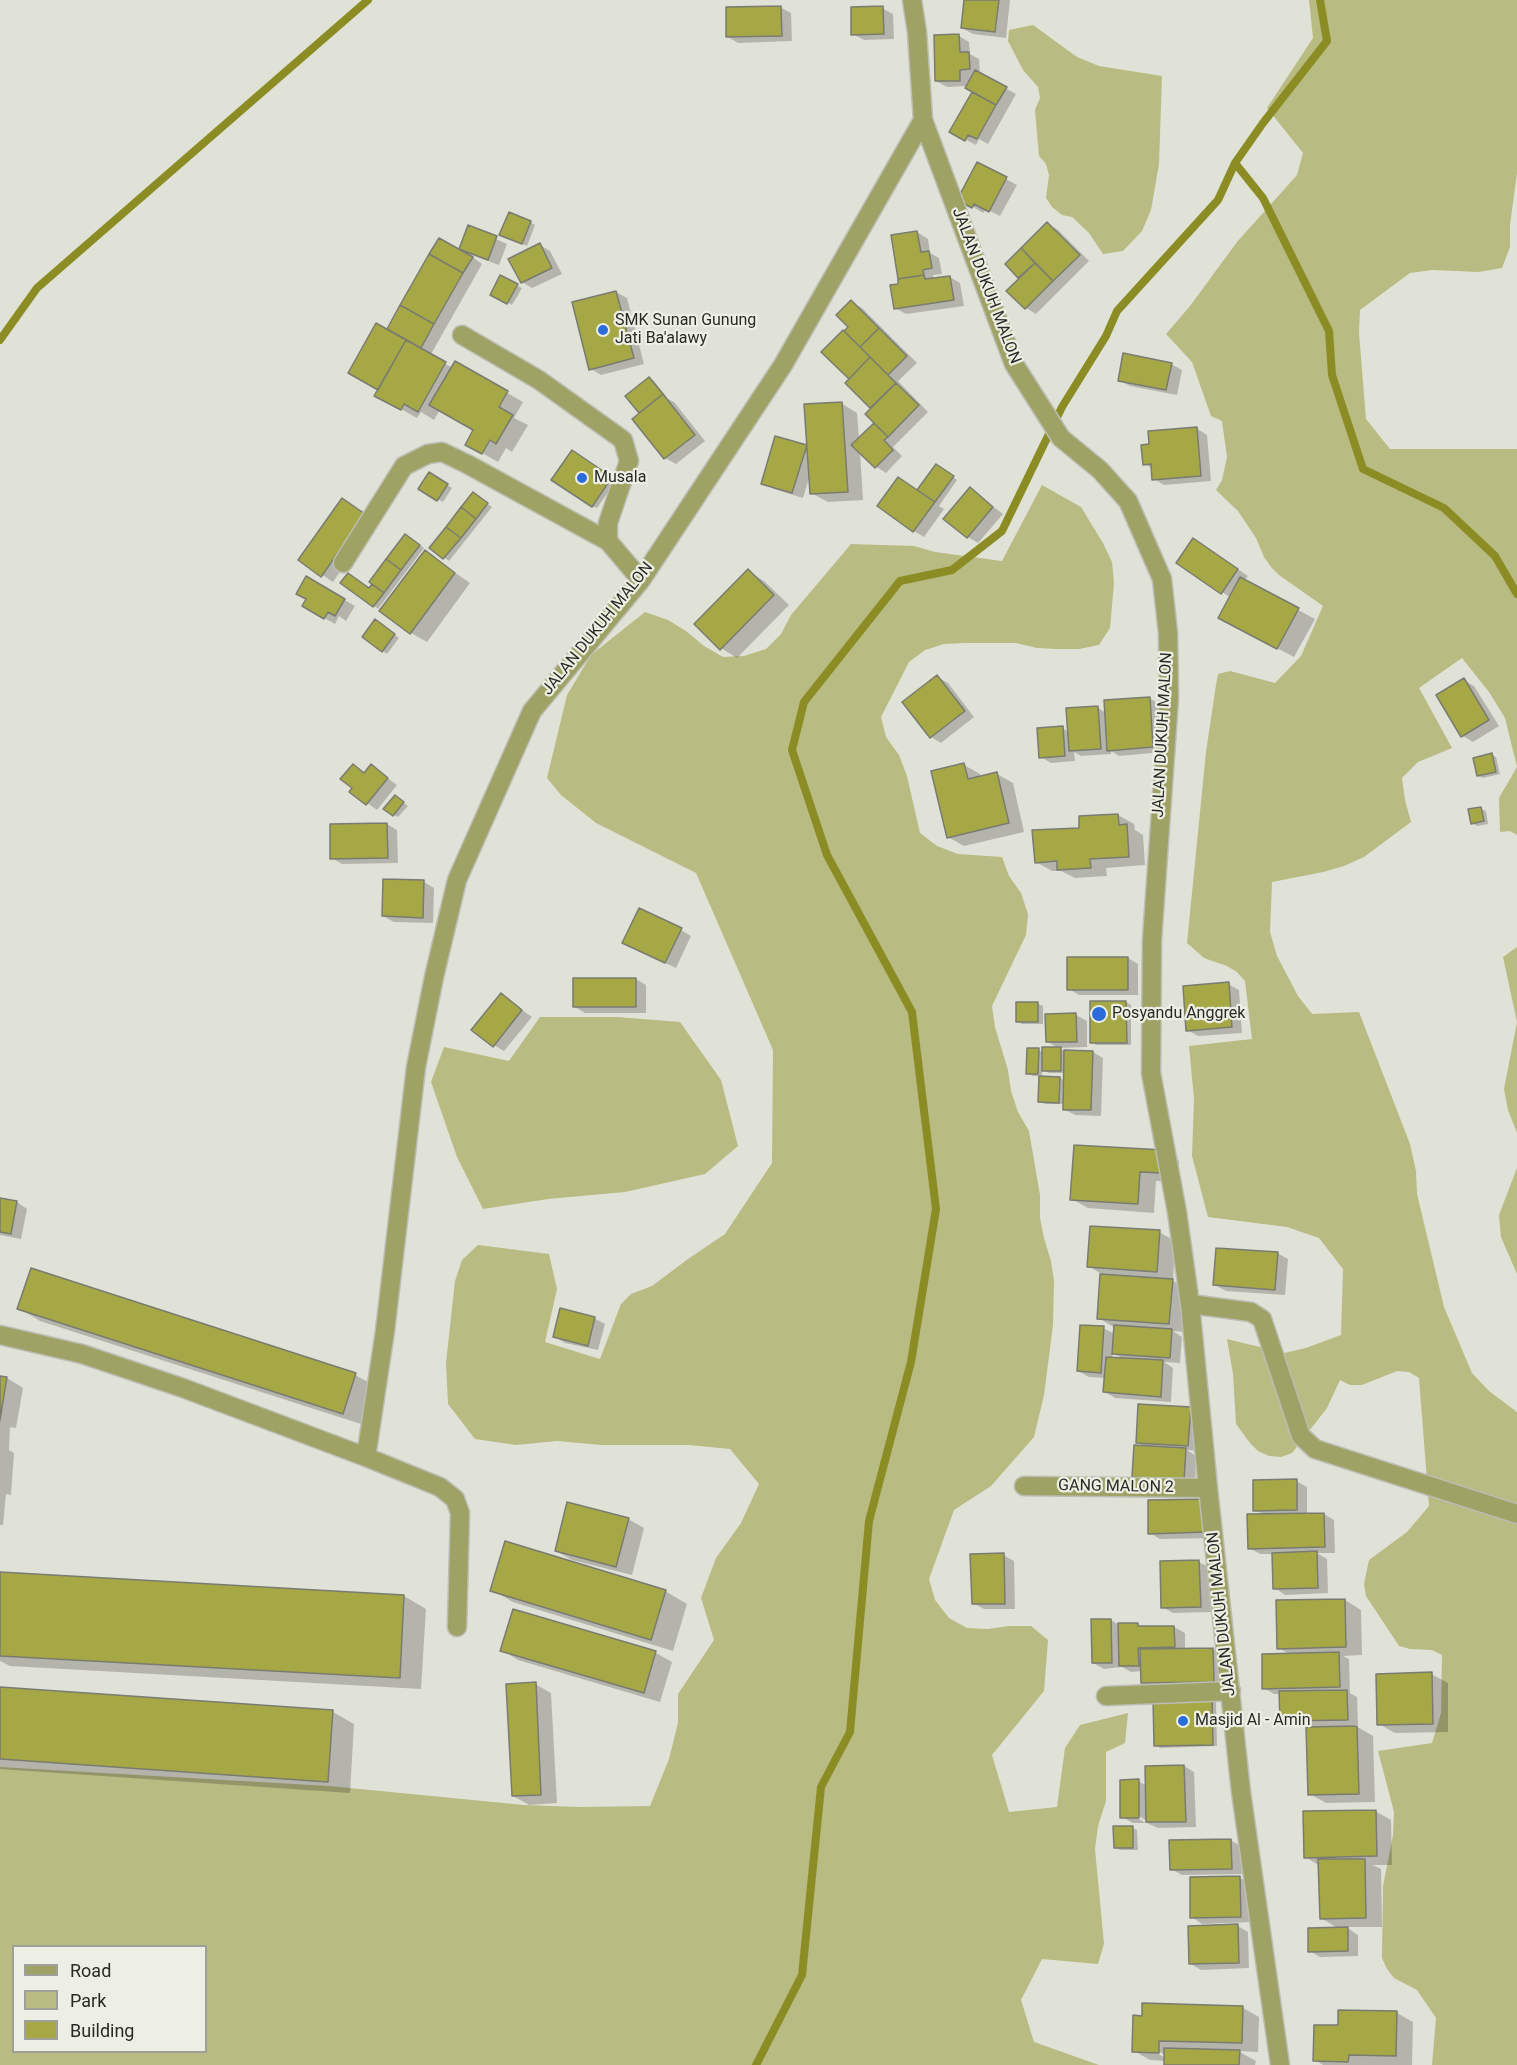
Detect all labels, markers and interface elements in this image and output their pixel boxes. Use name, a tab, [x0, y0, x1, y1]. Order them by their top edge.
street label: JALAN DUKUH MALON	[947, 205, 1025, 367]
place label: SMK Sunan Gunung Jati Ba'alawy	[615, 311, 756, 349]
marker: SMK Sunan Gunung Jati Ba'alawy	[596, 323, 610, 337]
place label: Musala	[594, 468, 646, 488]
marker: Musala	[575, 471, 589, 485]
street label: JALAN DUKUH MALON	[538, 559, 658, 699]
street label: JALAN DUKUH MALON	[1149, 652, 1177, 818]
place label: Posyandu Anggrek	[1112, 1004, 1245, 1024]
marker: Posyandu Anggrek	[1090, 1005, 1108, 1023]
street label: GANG MALON 2	[1058, 1476, 1174, 1498]
street label: JALAN DUKUH MALON	[1204, 1531, 1240, 1697]
place label: Masjid Al - Amin	[1195, 1711, 1311, 1731]
marker: Masjid Al - Amin	[1176, 1714, 1190, 1728]
legend	[12, 1945, 207, 2053]
text: Road	[70, 1960, 111, 1981]
text: Park	[70, 1990, 106, 2011]
text: Building	[70, 2020, 134, 2041]

